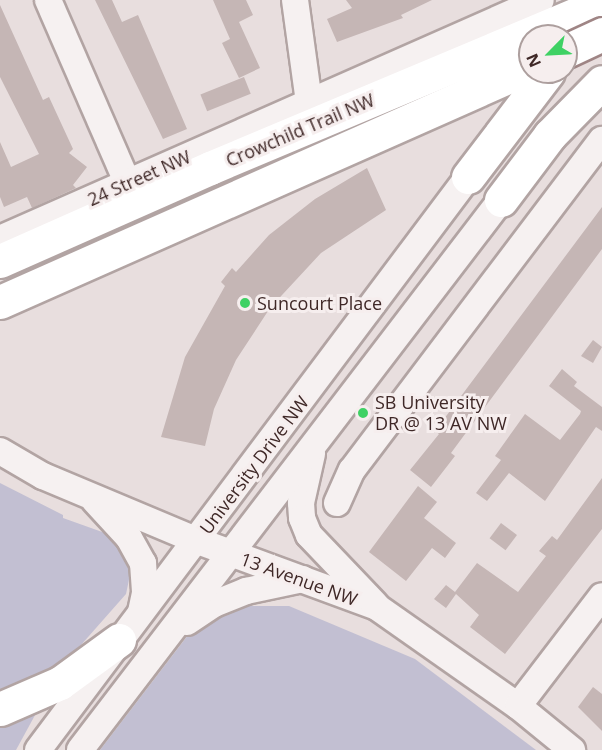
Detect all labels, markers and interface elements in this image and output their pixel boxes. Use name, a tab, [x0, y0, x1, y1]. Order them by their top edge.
north arrow	[518, 24, 578, 84]
text: N	[521, 50, 546, 71]
street label: Crowchild Trail NW	[223, 89, 377, 171]
street label: 24 Street NW	[84, 146, 194, 210]
place label: Suncourt Place	[257, 292, 382, 314]
marker: Suncourt Place	[238, 296, 252, 310]
street label: University Drive NW	[195, 392, 313, 538]
place label: SB University DR @ 13 AV NW	[375, 392, 507, 434]
marker: SB University DR @ 13 AV NW	[356, 406, 370, 420]
street label: 13 Avenue NW	[238, 548, 360, 610]

